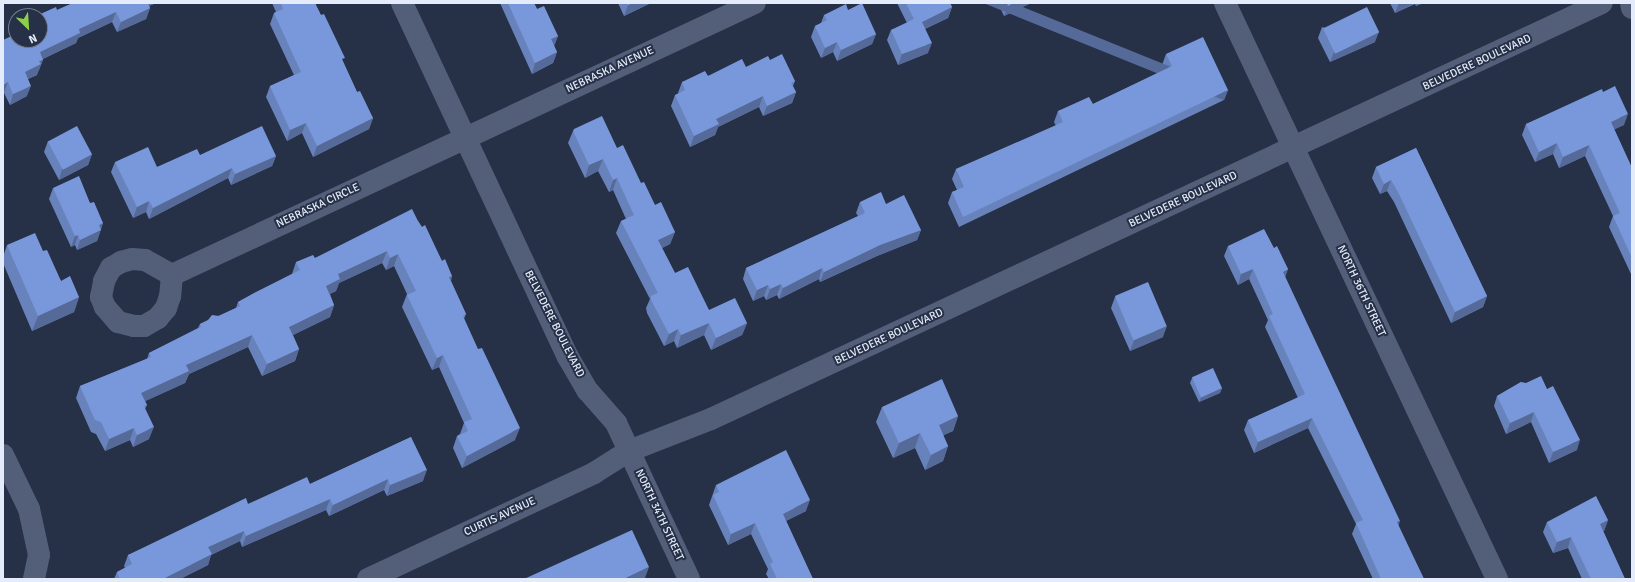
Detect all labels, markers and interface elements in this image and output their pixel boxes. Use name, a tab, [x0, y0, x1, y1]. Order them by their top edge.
north arrow	[8, 8, 48, 48]
text: N	[27, 31, 39, 46]
street label: BELVEDERE BOULEVARD	[1421, 32, 1533, 94]
street label: NEBRASKA AVENUE	[564, 44, 656, 96]
street label: BELVEDERE BOULEVARD	[1127, 169, 1239, 231]
street label: NEBRASKA CIRCLE	[274, 181, 362, 231]
street label: NORTH 36TH STREET	[1334, 243, 1388, 339]
street label: BELVEDERE BOULEVARD	[521, 268, 587, 380]
street label: BELVEDERE BOULEVARD	[833, 306, 945, 368]
street label: NORTH 34TH STREET	[632, 467, 686, 563]
street label: CURTIS AVENUE	[462, 495, 538, 539]

